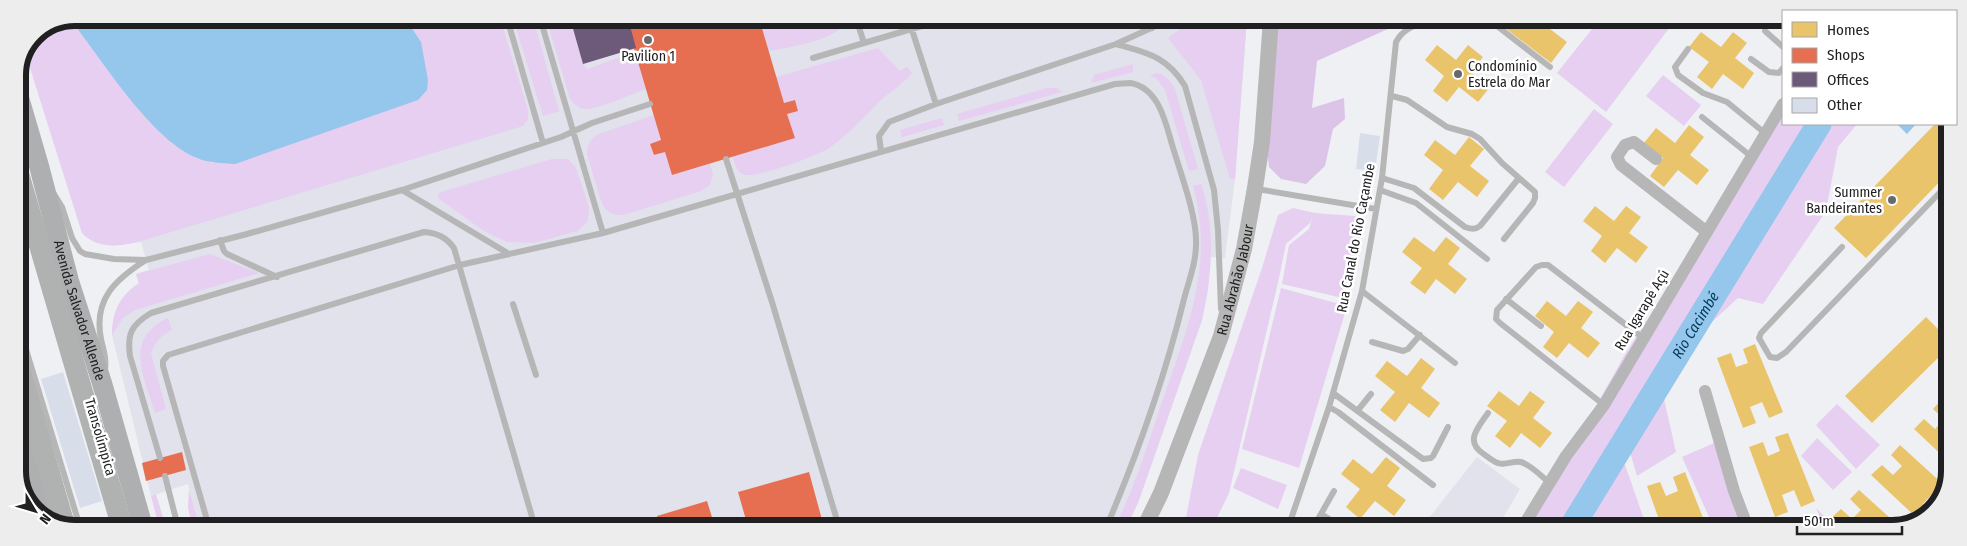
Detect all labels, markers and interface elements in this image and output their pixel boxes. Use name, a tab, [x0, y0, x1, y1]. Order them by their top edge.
legend	[1782, 10, 1957, 125]
text: Homes	[1827, 21, 1869, 39]
marker: Pavilion 1	[642, 34, 654, 46]
text: Shops	[1827, 46, 1865, 64]
place label: Pavilion 1	[621, 48, 675, 65]
place label: Condomínio Estrela do Mar	[1468, 58, 1550, 91]
marker: Condomínio Estrela do Mar	[1452, 68, 1464, 80]
text: Offices	[1827, 71, 1869, 89]
text: Other	[1827, 96, 1863, 114]
street label: Rua Canal do Rio Caçambe	[1333, 162, 1379, 314]
place label: Summer Bandeirantes	[1806, 184, 1882, 217]
marker: Summer Bandeirantes	[1886, 194, 1898, 206]
street label: Rua Abrahão Jabour	[1213, 223, 1257, 337]
street label: Avenida Salvador Allende	[50, 238, 109, 383]
street label: Rua Igarapé Açú	[1611, 266, 1673, 354]
water label: Rio Cacimbé	[1668, 288, 1723, 362]
street label: Transolímpica	[81, 396, 119, 478]
north arrow	[10, 486, 60, 536]
scale bar	[1797, 504, 1902, 536]
text: N	[36, 510, 54, 527]
text: 50 m	[1804, 512, 1834, 530]

